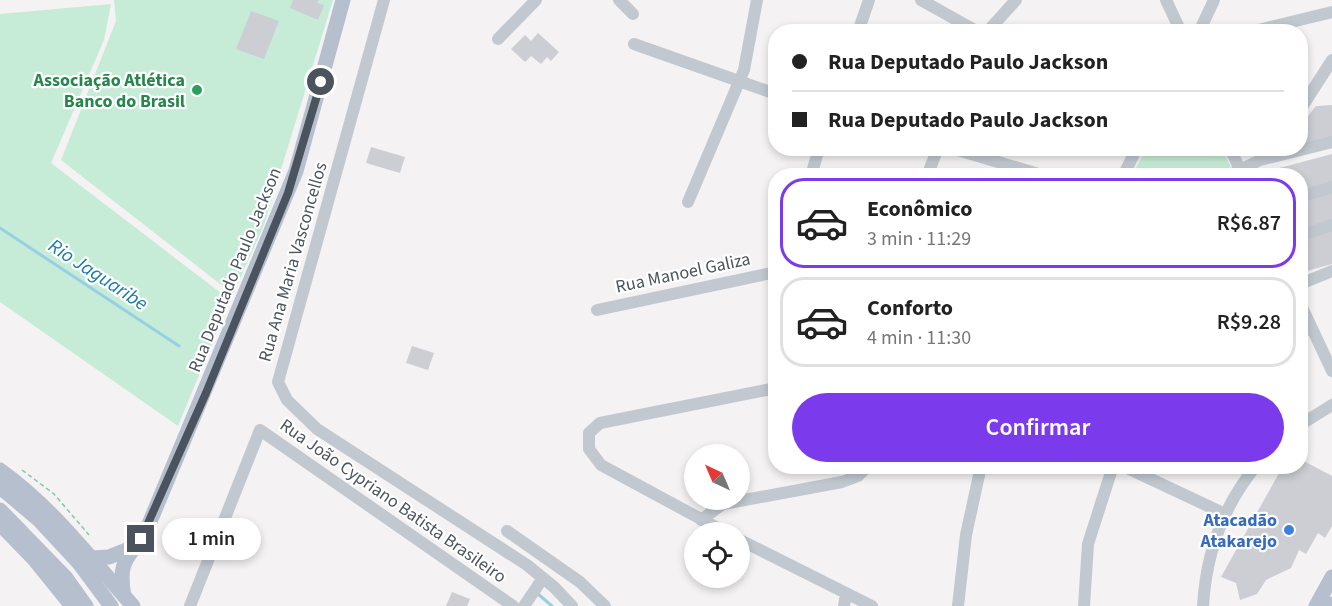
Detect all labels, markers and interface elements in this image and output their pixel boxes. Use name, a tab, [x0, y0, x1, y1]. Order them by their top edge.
text: Rua Deputado Paulo Jackson	[828, 46, 1108, 78]
place label: Associação Atlética Banco do Brasil	[33, 68, 185, 114]
route start	[307, 68, 334, 95]
marker: Associação Atlética Banco do Brasil	[190, 83, 204, 97]
text: Rua Deputado Paulo Jackson	[828, 104, 1108, 136]
street label: Rua Ana Maria Vasconcellos	[253, 159, 333, 365]
street label: Rua Deputado Paulo Jackson	[182, 164, 288, 376]
text: Econômico	[867, 193, 972, 225]
icon: car	[795, 196, 849, 250]
text: R$6.87	[1217, 207, 1281, 239]
text: 3 min · 11:29	[867, 225, 971, 253]
water label: Rio Jaguaribe	[43, 232, 153, 318]
street label: Rua Manoel Galiza	[613, 247, 753, 299]
text: Conforto	[867, 292, 953, 324]
icon: car	[795, 295, 849, 349]
text: R$9.28	[1217, 306, 1281, 338]
text: 4 min · 11:30	[867, 324, 971, 352]
button: Confirmar	[792, 393, 1284, 462]
street label: Rua João Cypriano Batista Brasileiro	[275, 413, 511, 589]
north arrow	[684, 444, 750, 510]
map controls	[684, 444, 750, 588]
place label: Atacadão Atakarejo	[1200, 508, 1277, 554]
callout: 1 min	[162, 518, 261, 560]
button: locate	[684, 522, 750, 588]
marker: Atacadão Atakarejo	[1282, 523, 1296, 537]
route end	[127, 525, 154, 552]
text: 1 min	[188, 525, 235, 553]

